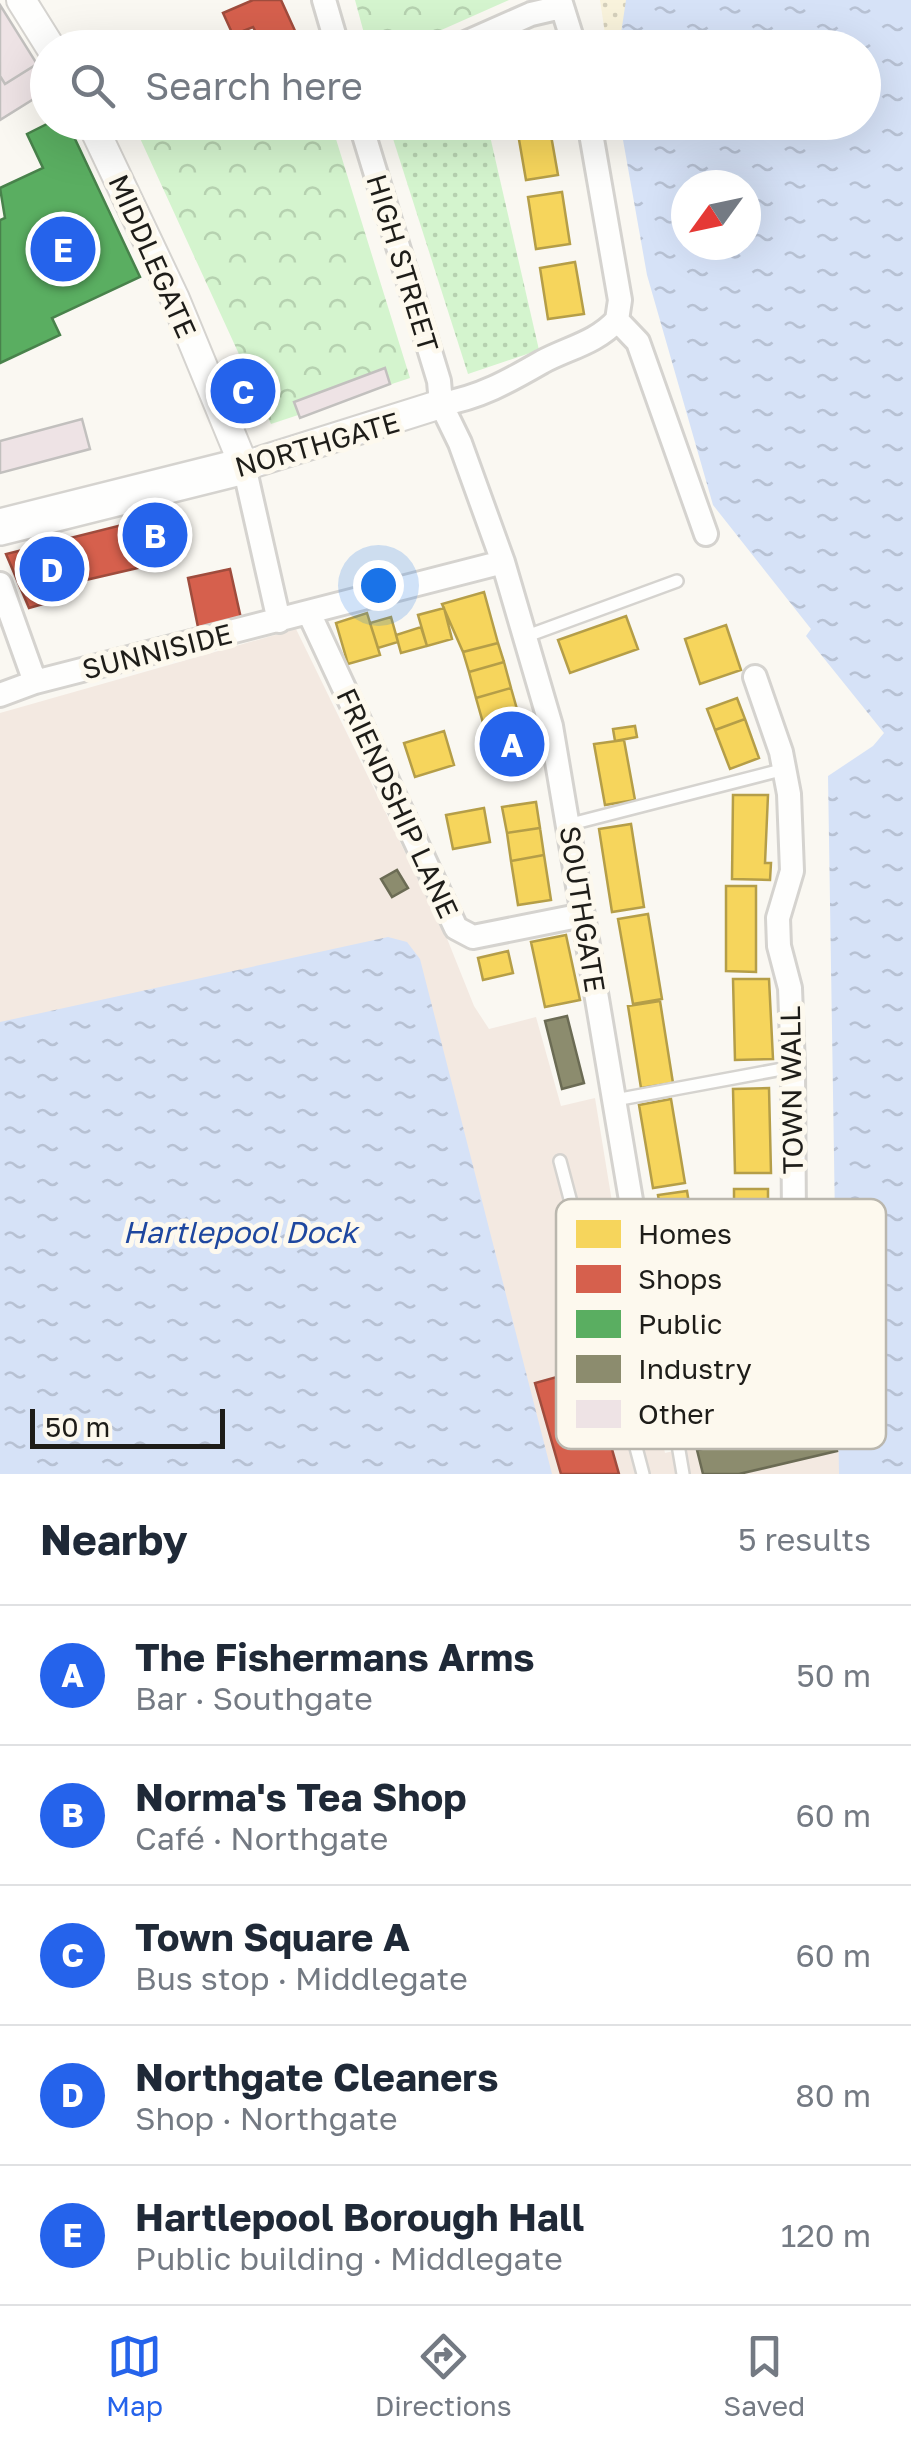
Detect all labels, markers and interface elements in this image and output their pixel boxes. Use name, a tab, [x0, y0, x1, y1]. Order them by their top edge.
search box	[30, 30, 881, 140]
icon: search	[65, 58, 120, 113]
text: Search here	[145, 63, 363, 108]
street label: MIDDLEGATE	[102, 169, 204, 343]
street label: HIGH STREET	[360, 170, 446, 356]
north arrow	[671, 170, 761, 260]
pin: E	[30, 212, 96, 286]
pin: C	[210, 354, 276, 428]
street label: NORTHGATE	[231, 405, 403, 483]
pin: B	[122, 498, 188, 572]
pin: D	[20, 532, 84, 606]
your location	[353, 560, 404, 611]
street label: SUNNISIDE	[79, 616, 235, 686]
street label: FRIENDSHIP LANE	[330, 683, 466, 923]
pin: A	[480, 706, 544, 782]
street label: SOUTHGATE	[554, 824, 612, 994]
street label: TOWN WALL	[773, 1006, 809, 1174]
legend	[556, 1199, 886, 1449]
water label: Hartlepool Dock	[123, 1214, 360, 1250]
text: Homes	[638, 1217, 732, 1250]
text: Shops	[638, 1262, 722, 1295]
text: Public	[638, 1307, 722, 1340]
text: Industry	[638, 1352, 752, 1385]
text: Other	[638, 1397, 714, 1430]
scale bar	[30, 1404, 225, 1448]
text: 50 m	[45, 1410, 110, 1443]
text: Nearby	[40, 1514, 188, 1564]
text: 5 results	[738, 1520, 871, 1558]
text: The Fishermans Arms	[135, 1634, 535, 1679]
text: A	[61, 1656, 84, 1694]
text: 50 m	[796, 1656, 871, 1694]
text: Bar · Southgate	[135, 1679, 373, 1717]
text: Norma's Tea Shop	[135, 1774, 467, 1819]
text: B	[61, 1796, 84, 1834]
text: 60 m	[795, 1796, 871, 1834]
text: Café · Northgate	[135, 1819, 388, 1857]
text: Town Square A	[135, 1914, 410, 1959]
text: C	[61, 1936, 84, 1974]
text: 60 m	[795, 1936, 871, 1974]
text: Bus stop · Middlegate	[135, 1959, 468, 1997]
text: Northgate Cleaners	[135, 2054, 498, 2099]
text: D	[61, 2076, 84, 2114]
text: 80 m	[795, 2076, 871, 2114]
text: Shop · Northgate	[135, 2099, 398, 2137]
text: Hartlepool Borough Hall	[135, 2194, 584, 2239]
text: E	[63, 2216, 82, 2254]
text: 120 m	[781, 2216, 871, 2254]
text: Public building · Middlegate	[135, 2239, 563, 2277]
tab: Map	[106, 2329, 163, 2422]
tab: Directions	[375, 2329, 512, 2422]
tab: Saved	[723, 2329, 805, 2422]

